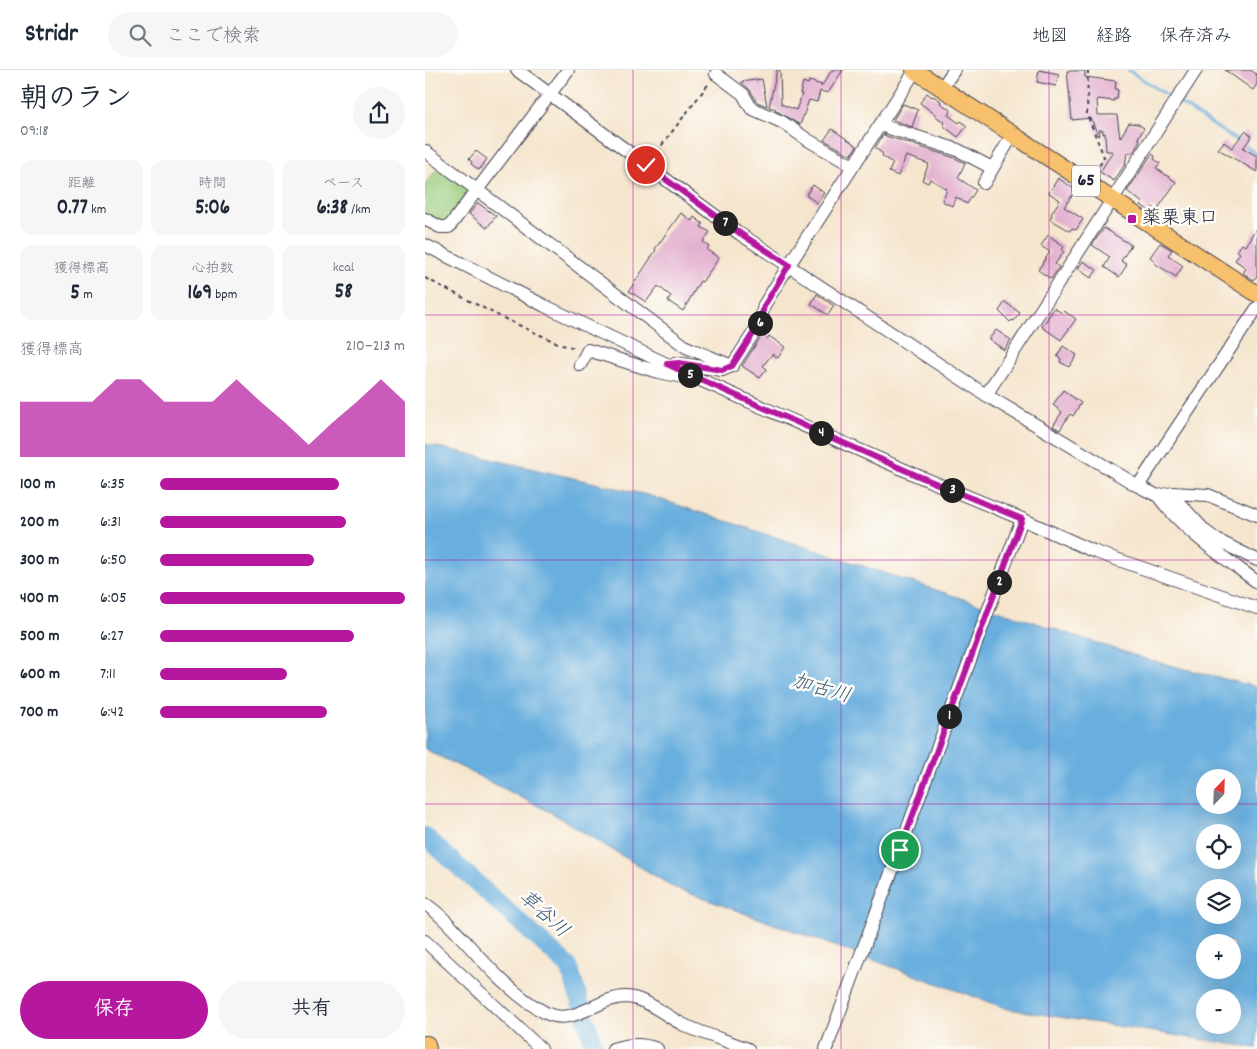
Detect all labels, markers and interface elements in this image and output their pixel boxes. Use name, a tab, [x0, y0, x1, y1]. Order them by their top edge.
search box	[108, 12, 458, 57]
text: Stridr	[25, 18, 78, 52]
icon: search	[126, 21, 154, 49]
text: ここで検索	[166, 24, 261, 51]
text: 地図	[1032, 25, 1068, 50]
text: 経路	[1096, 25, 1132, 50]
text: 保存済み	[1160, 25, 1232, 50]
text: 朝のラン	[20, 81, 132, 121]
button: share	[353, 87, 405, 139]
text: 09:18	[20, 120, 49, 143]
pin	[625, 144, 667, 186]
icon: check	[632, 151, 660, 179]
road number: 65	[1072, 165, 1100, 196]
text: 距離	[68, 174, 96, 194]
text: 時間	[199, 174, 227, 194]
text: ペース	[323, 174, 364, 194]
text: 0.77	[57, 194, 88, 224]
text: 5:06	[195, 194, 230, 224]
text: 6:38	[316, 194, 348, 224]
text: km	[88, 200, 106, 220]
text: /km	[348, 200, 371, 220]
place label: 薬栗東口	[1142, 206, 1218, 233]
pin: 7	[713, 210, 737, 236]
text: 7	[723, 213, 728, 233]
marker: 薬栗東口	[1126, 213, 1138, 225]
text: kcal	[333, 258, 354, 278]
text: 獲得標高	[54, 259, 110, 279]
text: 心拍数	[192, 259, 234, 279]
text: 58	[334, 278, 353, 308]
text: 5	[70, 279, 80, 309]
text: 169	[188, 279, 212, 309]
text: m	[80, 285, 93, 305]
text: bpm	[212, 285, 237, 305]
pin: 6	[747, 310, 773, 336]
text: 6	[757, 313, 764, 333]
text: 210–213 m	[346, 335, 405, 358]
text: 獲得標高	[20, 339, 84, 362]
pin: 5	[677, 362, 703, 388]
text: 5	[687, 365, 694, 385]
pin: 4	[809, 420, 833, 446]
text: 4	[819, 423, 824, 443]
text: 100 m	[20, 473, 56, 496]
text: 6:35	[100, 473, 125, 496]
pin: 3	[939, 478, 965, 502]
text: 3	[949, 480, 956, 500]
text: 200 m	[20, 511, 59, 534]
text: 6:31	[100, 511, 121, 534]
text: 300 m	[20, 549, 59, 572]
text: 6:50	[100, 549, 127, 572]
pin: 2	[987, 570, 1011, 594]
text: 2	[996, 572, 1003, 592]
text: 400 m	[20, 587, 59, 610]
text: 6:05	[100, 587, 127, 610]
text: 500 m	[20, 625, 60, 648]
text: 6:27	[100, 625, 124, 648]
text: 600 m	[20, 663, 60, 686]
text: 7:11	[100, 663, 116, 686]
water label: 加古川	[788, 668, 854, 712]
text: 700 m	[20, 701, 58, 724]
text: 6:42	[100, 701, 124, 724]
pin: 1	[937, 704, 961, 728]
text: 1	[948, 706, 951, 726]
north arrow	[1196, 769, 1241, 814]
map controls	[1196, 769, 1241, 1034]
button: locate	[1196, 824, 1241, 869]
pin	[879, 829, 921, 871]
icon: arrive	[886, 836, 914, 864]
button: layers	[1196, 879, 1241, 924]
water label: 草谷川	[511, 885, 575, 945]
button: +	[1196, 934, 1241, 979]
button: 保存	[20, 981, 208, 1039]
button: 共有	[218, 981, 405, 1039]
button: −	[1196, 989, 1241, 1034]

